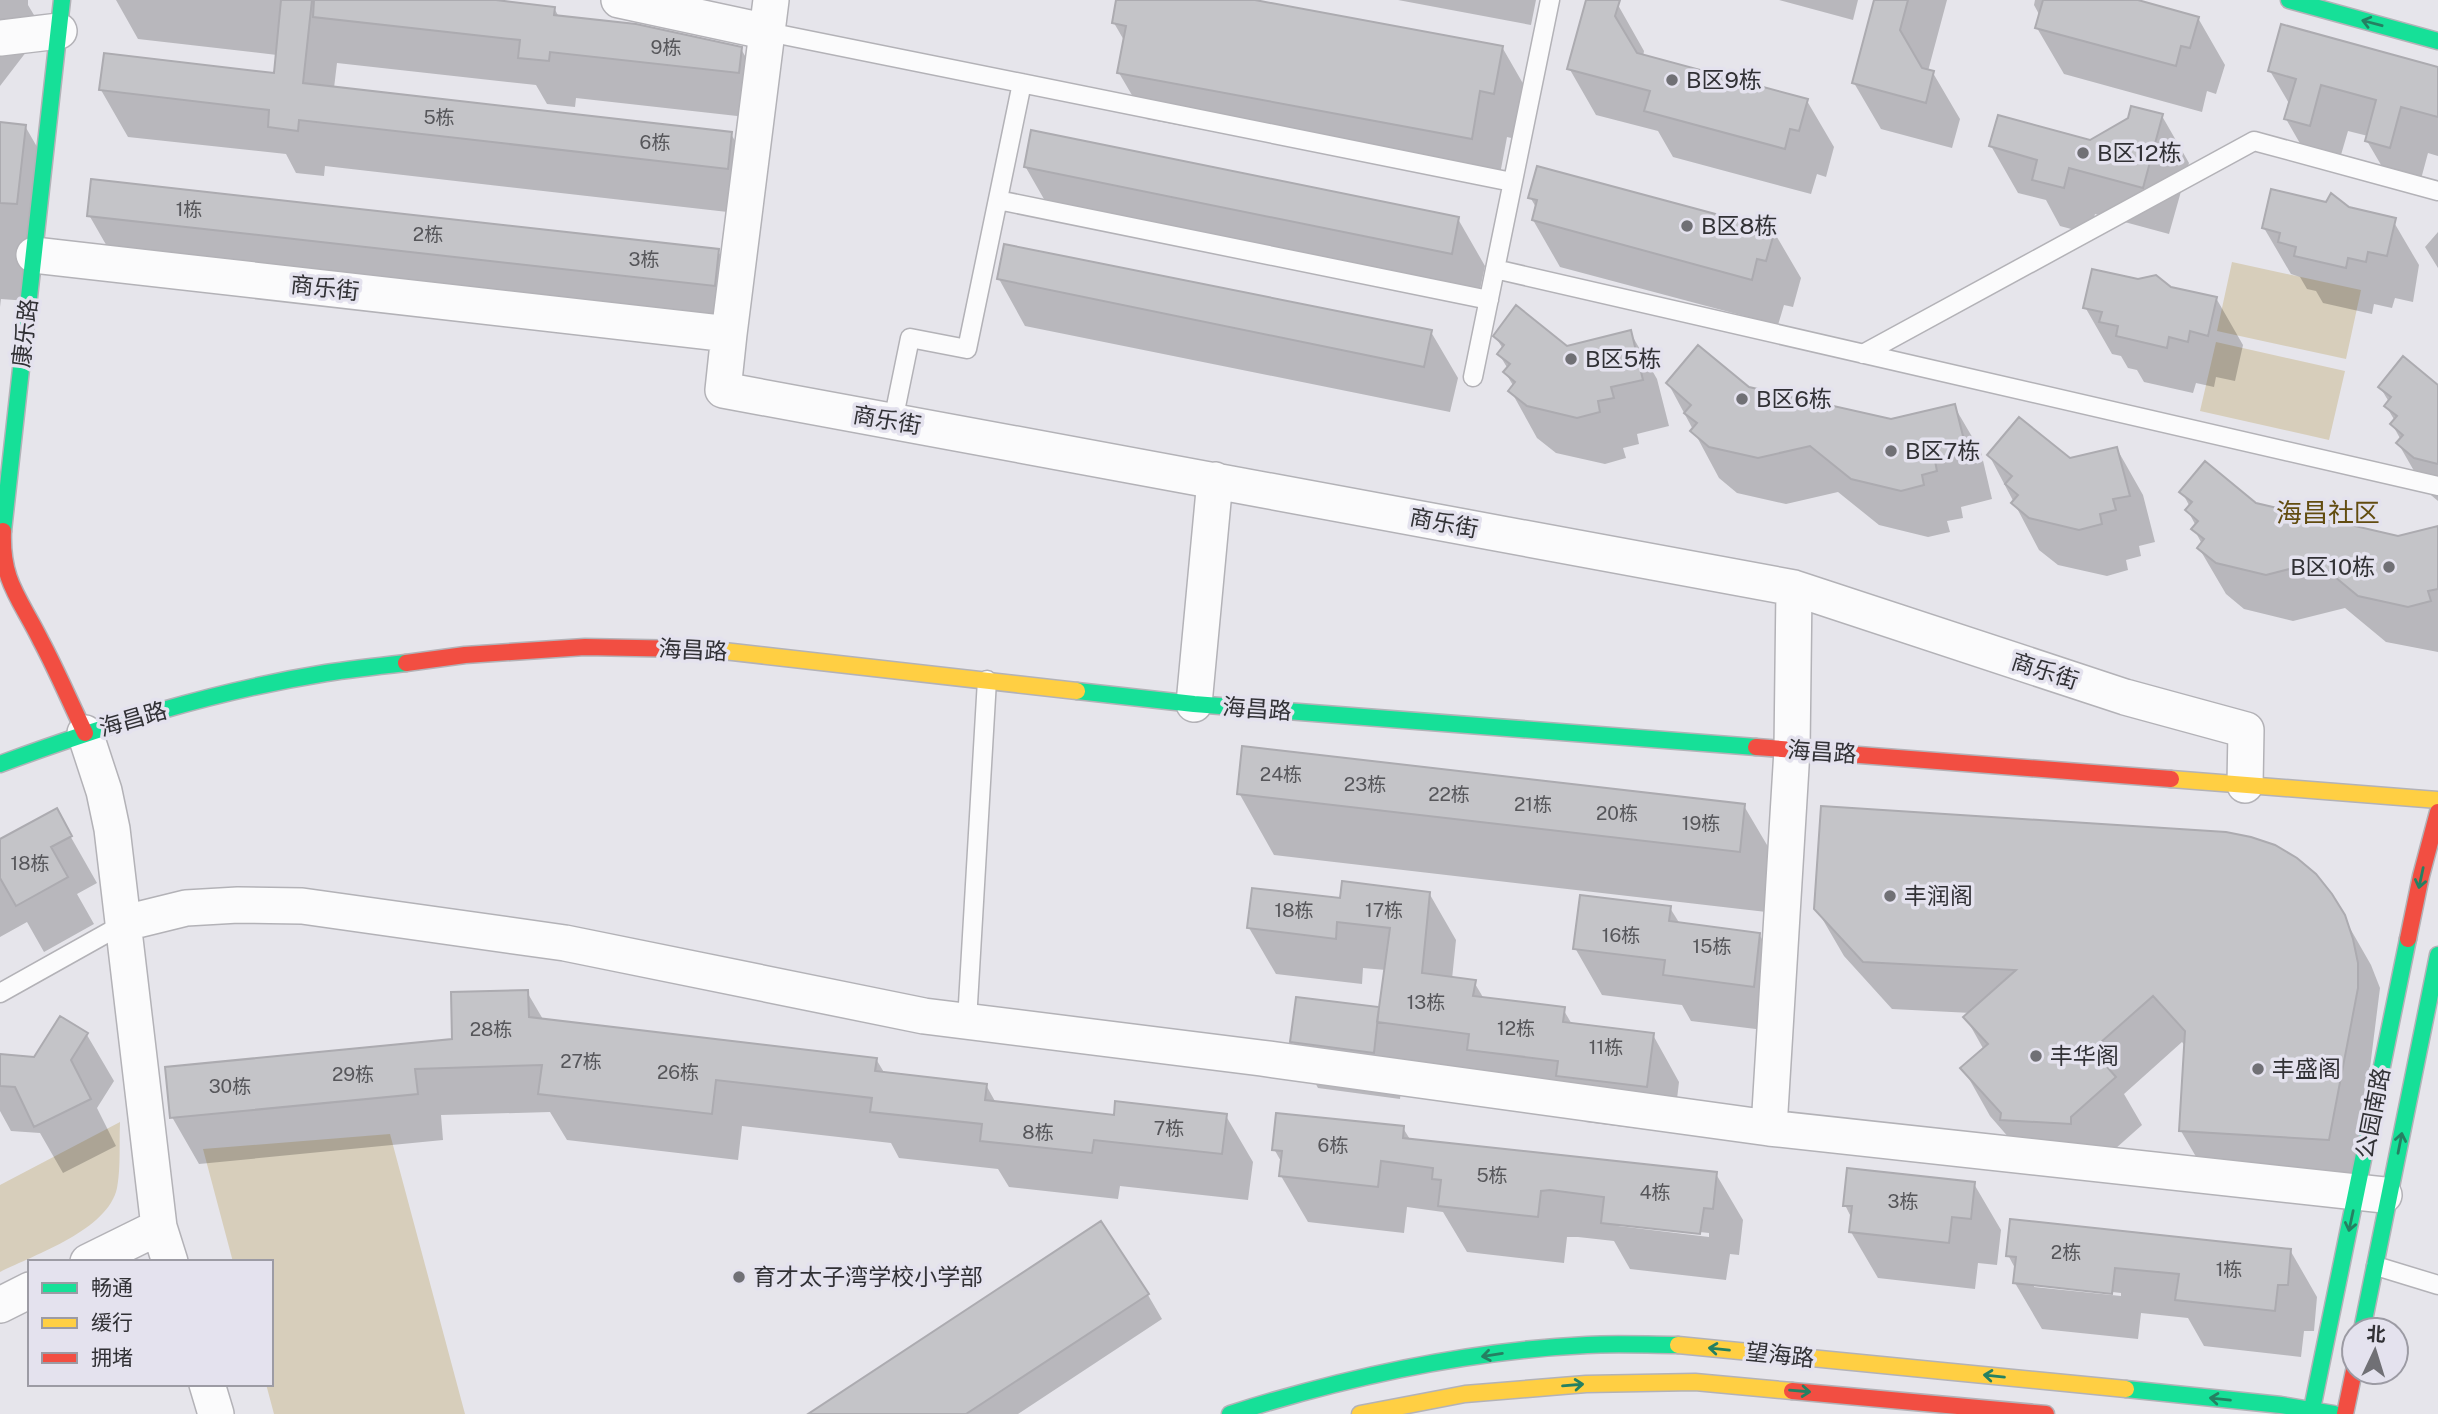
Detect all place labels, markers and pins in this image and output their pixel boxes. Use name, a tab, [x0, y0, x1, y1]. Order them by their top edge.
place label: B区9栋	[1686, 66, 1762, 93]
marker: B区9栋	[1664, 72, 1680, 88]
place label: B区12栋	[2097, 139, 2182, 166]
marker: B区12栋	[2075, 145, 2091, 161]
place label: B区8栋	[1701, 212, 1777, 239]
marker: B区8栋	[1679, 218, 1695, 234]
place label: B区5栋	[1585, 345, 1661, 372]
marker: B区5栋	[1563, 351, 1579, 367]
place label: B区6栋	[1756, 385, 1832, 412]
marker: B区6栋	[1734, 391, 1750, 407]
place label: B区7栋	[1905, 437, 1980, 464]
marker: B区7栋	[1883, 443, 1899, 459]
place label: B区10栋	[2290, 553, 2375, 580]
marker: B区10栋	[2381, 559, 2397, 575]
place label: 丰润阁	[1904, 882, 1973, 909]
marker: 丰润阁	[1882, 888, 1898, 904]
place label: 丰华阁	[2050, 1042, 2119, 1069]
marker: 丰华阁	[2028, 1048, 2044, 1064]
place label: 丰盛阁	[2272, 1055, 2341, 1082]
marker: 丰盛阁	[2250, 1061, 2266, 1077]
place label: 育才太子湾学校小学部	[753, 1263, 983, 1290]
marker: 育才太子湾学校小学部	[731, 1269, 747, 1285]

